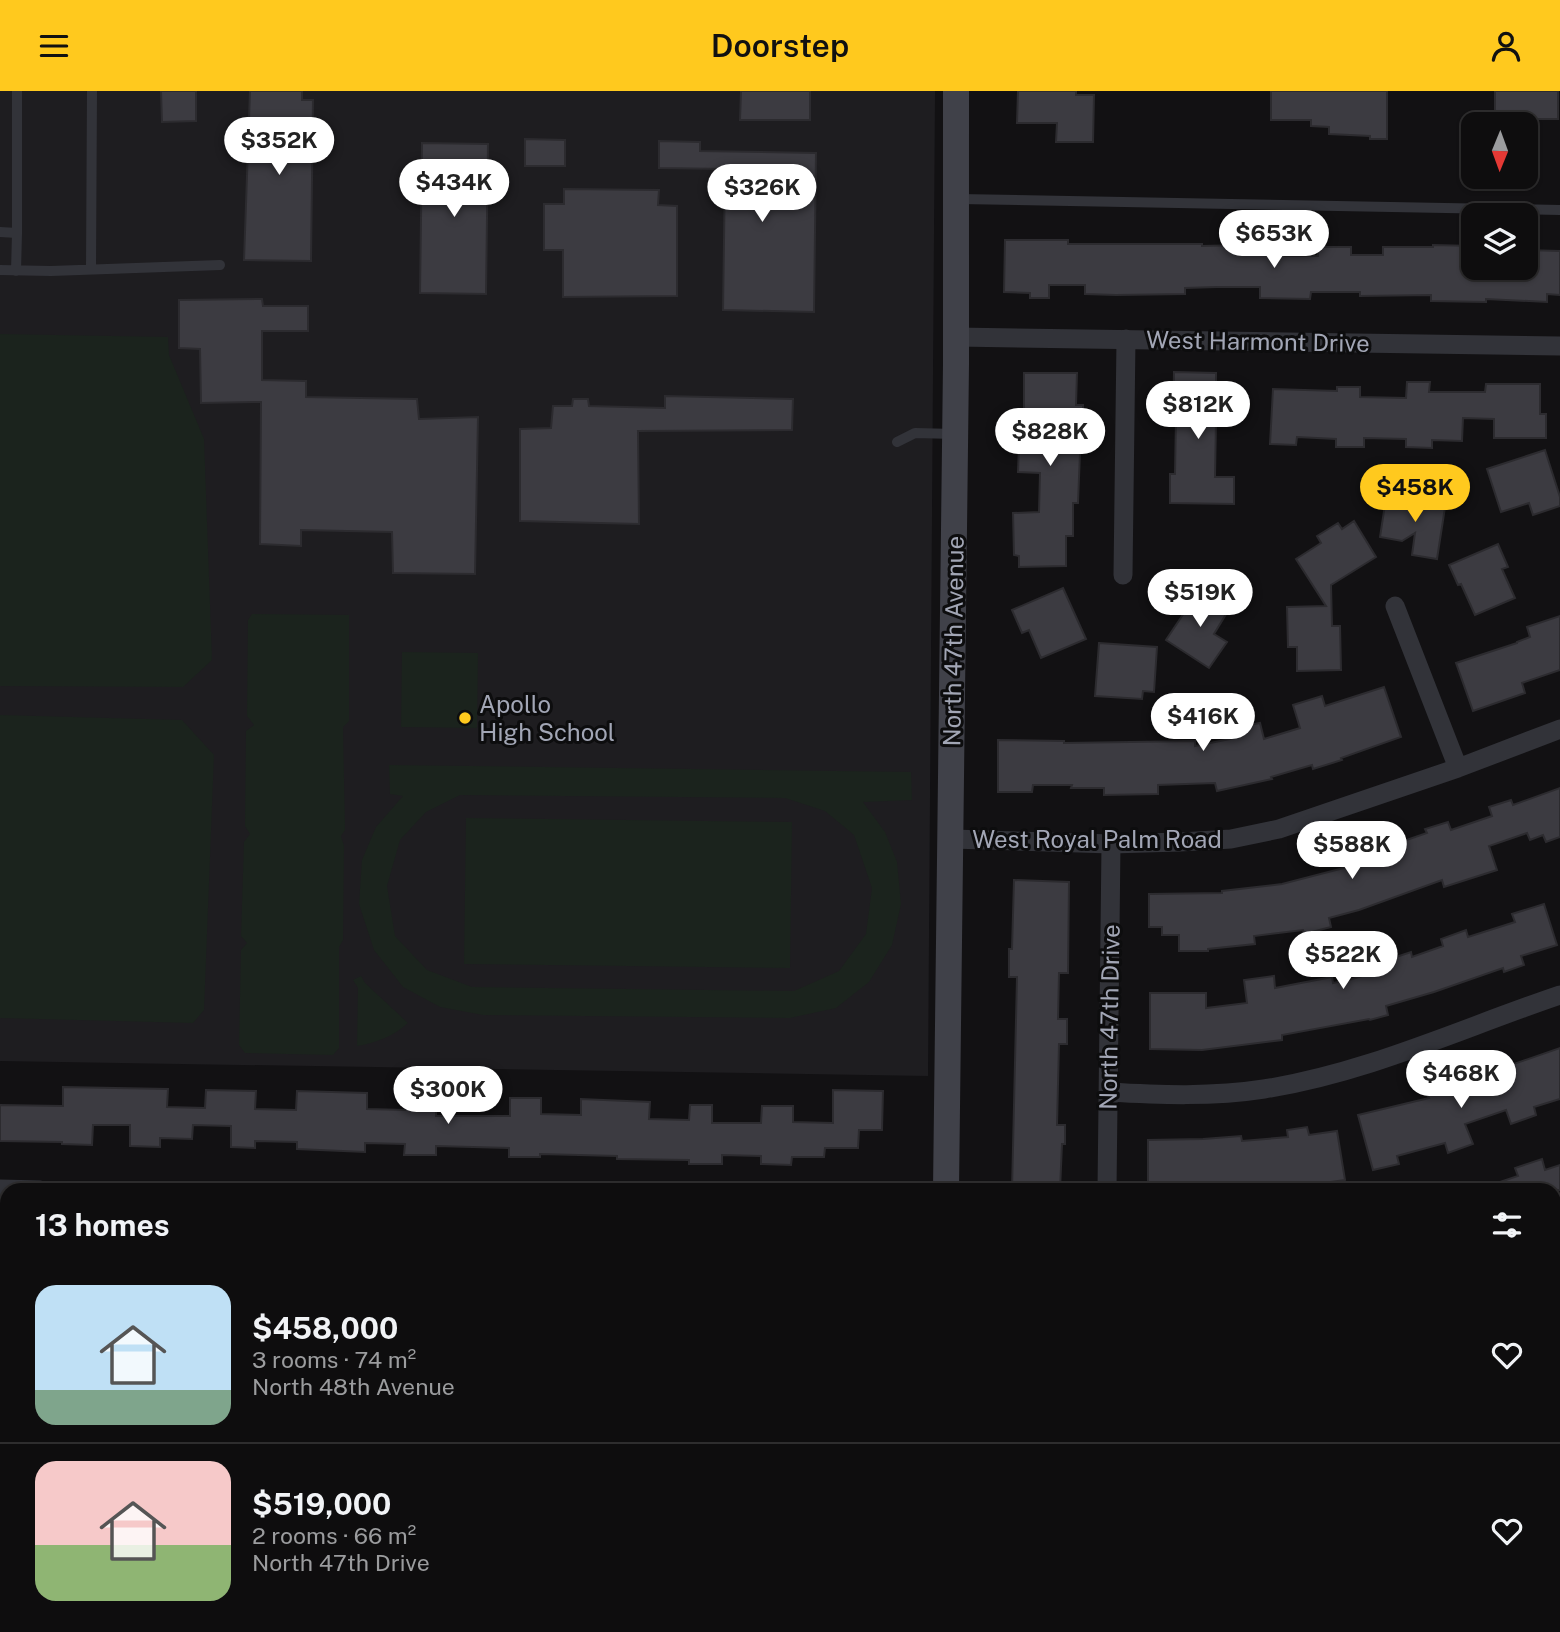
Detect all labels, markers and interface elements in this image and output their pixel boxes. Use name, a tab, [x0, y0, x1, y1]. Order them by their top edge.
icon: menu	[35, 27, 73, 65]
text: Doorstep	[711, 27, 849, 64]
icon: person	[1487, 27, 1525, 65]
north arrow	[1461, 112, 1538, 189]
map controls	[1461, 112, 1538, 280]
pin: $352K	[230, 118, 328, 177]
text: $352K	[240, 126, 318, 153]
pin: $434K	[405, 159, 503, 219]
pin: $326K	[713, 165, 811, 224]
text: $434K	[415, 168, 493, 195]
text: $326K	[723, 173, 801, 200]
button: layers	[1461, 203, 1538, 280]
pin: $653K	[1225, 211, 1323, 270]
text: $653K	[1235, 219, 1313, 246]
street label: West Harmont Drive	[1146, 325, 1370, 357]
pin: $812K	[1149, 381, 1247, 441]
text: $812K	[1162, 390, 1234, 417]
pin: $828K	[1001, 409, 1099, 468]
text: $828K	[1011, 417, 1089, 444]
pin: $458K	[1366, 465, 1464, 524]
text: $458K	[1376, 473, 1454, 500]
street label: North 47th Avenue	[937, 536, 969, 746]
pin: $519K	[1151, 569, 1249, 629]
text: $519K	[1164, 578, 1236, 605]
place label: Apollo High School	[479, 690, 615, 746]
pin: $416K	[1154, 693, 1252, 753]
text: $416K	[1167, 702, 1239, 729]
marker: Apollo High School	[457, 710, 473, 726]
pin: $588K	[1303, 821, 1401, 881]
street label: West Royal Palm Road	[972, 825, 1222, 853]
text: $588K	[1313, 830, 1391, 857]
street label: North 47th Drive	[1093, 924, 1125, 1110]
pin: $522K	[1294, 932, 1392, 991]
text: $522K	[1305, 940, 1381, 967]
pin: $468K	[1412, 1051, 1510, 1110]
text: $468K	[1422, 1059, 1500, 1086]
pin: $300K	[399, 1067, 497, 1126]
text: $300K	[410, 1075, 486, 1102]
icon: filters	[1488, 1206, 1526, 1244]
text: 13 homes	[35, 1207, 170, 1243]
text: $458,000	[252, 1310, 398, 1346]
icon: home	[91, 1313, 175, 1397]
icon: heart	[1488, 1336, 1526, 1374]
text: 3 rooms · 74 m²	[252, 1346, 416, 1373]
text: North 48th Avenue	[252, 1373, 455, 1400]
text: $519,000	[252, 1486, 391, 1522]
icon: home	[91, 1489, 175, 1573]
icon: heart	[1488, 1512, 1526, 1550]
text: 2 rooms · 66 m²	[252, 1522, 416, 1549]
text: North 47th Drive	[252, 1549, 430, 1576]

